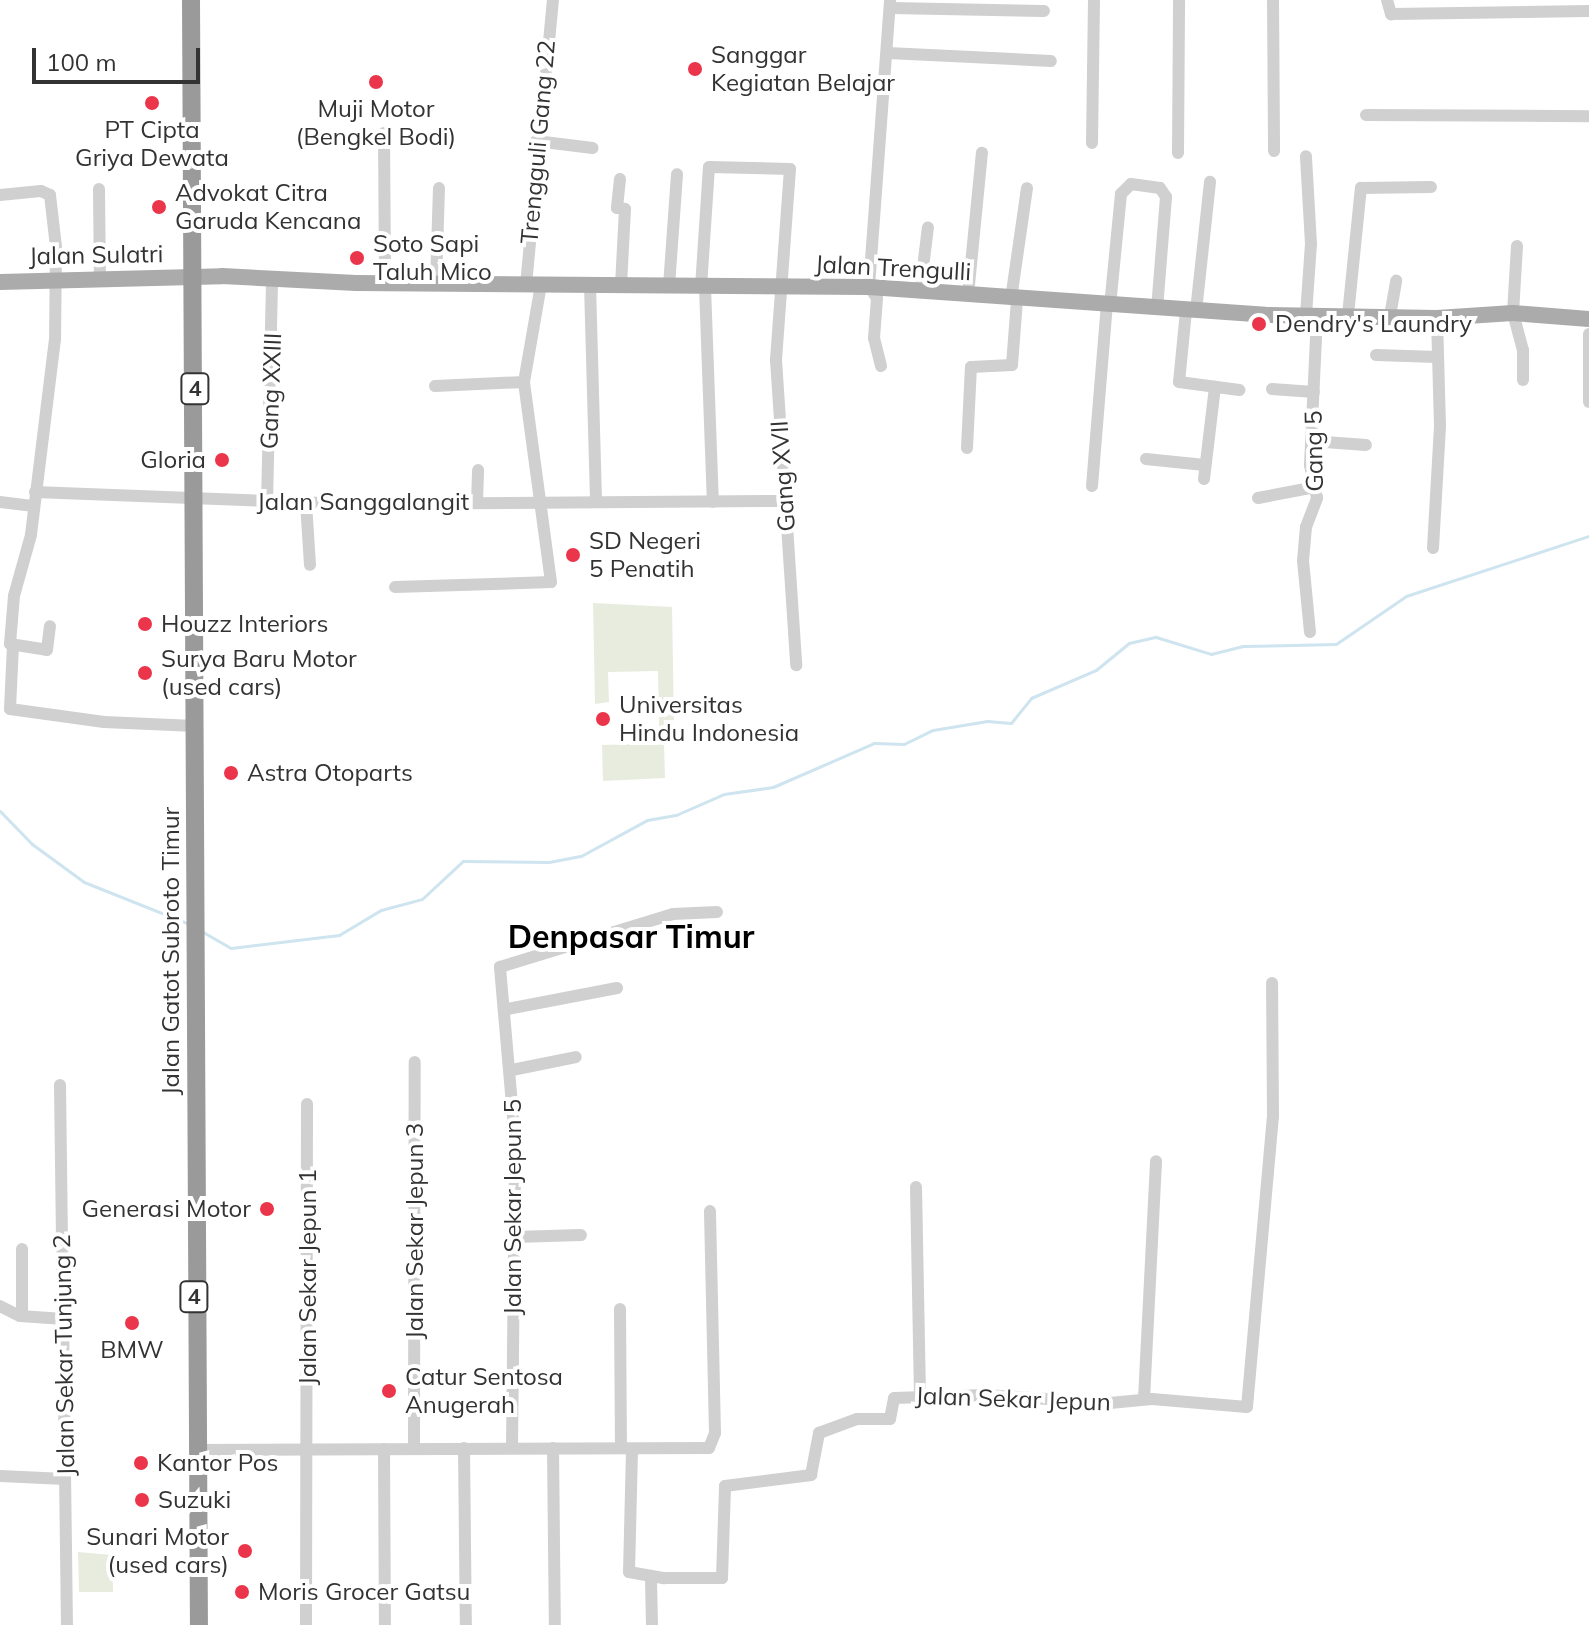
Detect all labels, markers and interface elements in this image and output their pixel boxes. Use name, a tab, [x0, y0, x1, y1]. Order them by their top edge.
scale bar	[36, 32, 204, 82]
street label: Trengguli Gang 22	[515, 39, 561, 245]
place label: Sanggar Kegiatan Belajar	[711, 41, 895, 97]
text: 100 m	[46, 47, 117, 77]
marker: Sanggar Kegiatan Belajar	[686, 60, 704, 78]
marker: Muji Motor (Bengkel Bodi)	[367, 73, 385, 91]
marker: PT Cipta Griya Dewata	[143, 94, 161, 112]
place label: Muji Motor (Bengkel Bodi)	[296, 95, 456, 151]
place label: PT Cipta Griya Dewata	[75, 116, 229, 172]
place label: Advokat Citra Garuda Kencana	[175, 179, 361, 235]
marker: Advokat Citra Garuda Kencana	[150, 198, 168, 216]
place label: Soto Sapi Taluh Mico	[373, 230, 492, 286]
street label: Jalan Sulatri	[29, 239, 163, 271]
marker: Soto Sapi Taluh Mico	[348, 249, 366, 267]
street label: Jalan Trengulli	[814, 250, 972, 286]
place label: Dendry's Laundry	[1275, 310, 1472, 338]
marker: Dendry's Laundry	[1250, 315, 1268, 333]
street label: Gang XXIII	[255, 332, 287, 450]
road number: 4	[179, 371, 211, 407]
street label: Gang 5	[1299, 410, 1329, 492]
street label: Gang XVII	[765, 420, 801, 532]
place label: Gloria	[140, 446, 206, 474]
marker: Gloria	[213, 451, 231, 469]
street label: Jalan Sanggalangit	[257, 488, 469, 516]
place label: SD Negeri 5 Penatih	[589, 527, 701, 583]
marker: SD Negeri 5 Penatih	[564, 546, 582, 564]
place label: Houzz Interiors	[161, 610, 328, 638]
marker: Houzz Interiors	[136, 615, 154, 633]
place label: Surya Baru Motor (used cars)	[161, 645, 357, 701]
marker: Surya Baru Motor (used cars)	[136, 664, 154, 682]
place label: Universitas Hindu Indonesia	[619, 691, 799, 747]
marker: Universitas Hindu Indonesia	[594, 710, 612, 728]
place label: Astra Otoparts	[247, 759, 413, 787]
marker: Astra Otoparts	[222, 764, 240, 782]
street label: Jalan Gatot Subroto Timur	[157, 807, 185, 1095]
district label: Denpasar Timur	[508, 917, 754, 955]
street label: Jalan Sekar Jepun 5	[499, 1099, 527, 1315]
street label: Jalan Sekar Jepun 3	[401, 1123, 429, 1339]
street label: Jalan Sekar Jepun 1	[294, 1169, 322, 1385]
place label: Generasi Motor	[82, 1195, 251, 1223]
marker: Generasi Motor	[258, 1200, 276, 1218]
street label: Jalan Sekar Tunjung 2	[47, 1234, 81, 1476]
road number: 4	[178, 1279, 210, 1315]
marker: BMW	[123, 1314, 141, 1332]
place label: BMW	[100, 1336, 164, 1364]
place label: Catur Sentosa Anugerah	[405, 1363, 563, 1419]
street label: Jalan Sekar Jepun	[915, 1381, 1111, 1417]
marker: Catur Sentosa Anugerah	[380, 1382, 398, 1400]
place label: Kantor Pos	[157, 1449, 278, 1477]
marker: Kantor Pos	[132, 1454, 150, 1472]
place label: Suzuki	[158, 1486, 231, 1514]
marker: Suzuki	[133, 1491, 151, 1509]
place label: Sunari Motor (used cars)	[86, 1523, 229, 1579]
marker: Sunari Motor (used cars)	[236, 1542, 254, 1560]
place label: Moris Grocer Gatsu	[258, 1578, 470, 1606]
marker: Moris Grocer Gatsu	[233, 1583, 251, 1601]

